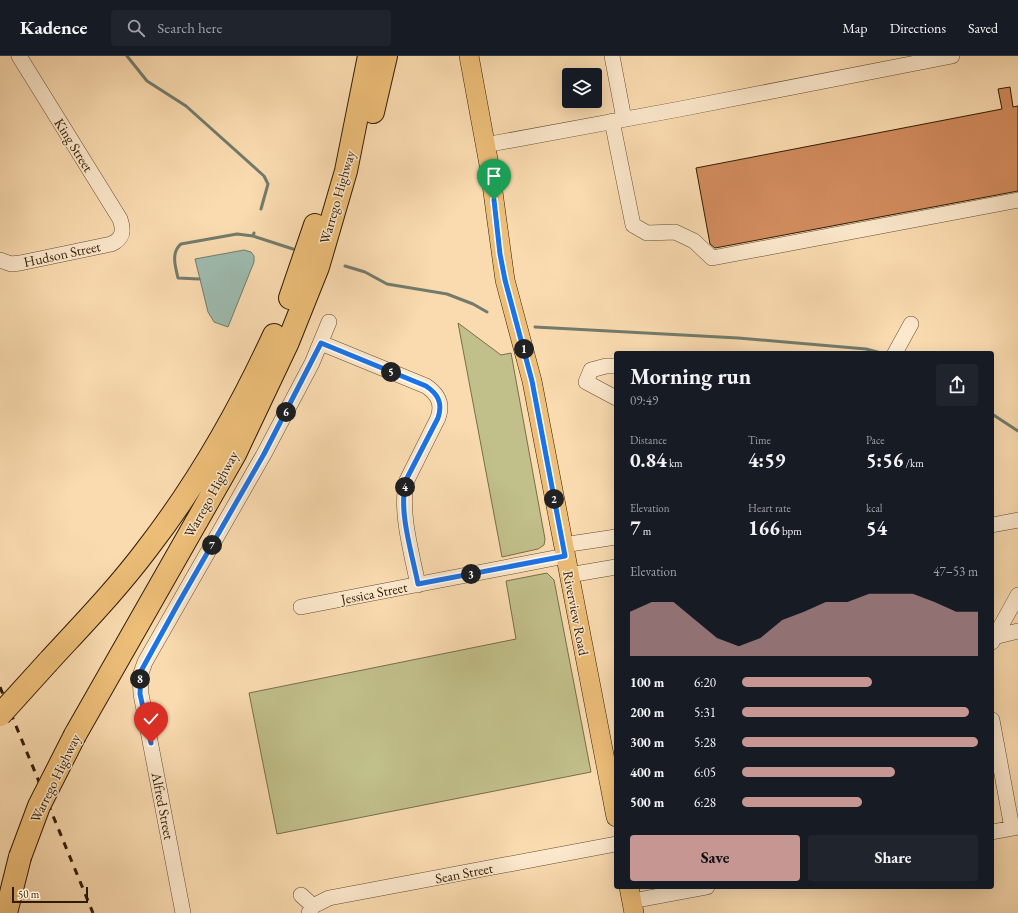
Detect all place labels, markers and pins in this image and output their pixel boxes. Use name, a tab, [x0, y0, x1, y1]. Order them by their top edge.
pin	[477, 159, 511, 200]
pin: 1	[514, 339, 534, 359]
pin: 5	[381, 362, 401, 382]
pin: 6	[276, 402, 296, 422]
pin: 4	[395, 477, 415, 497]
pin: 2	[544, 489, 564, 509]
pin: 7	[202, 535, 222, 555]
pin: 3	[461, 564, 481, 584]
pin: 8	[130, 669, 150, 689]
pin	[134, 702, 168, 743]

